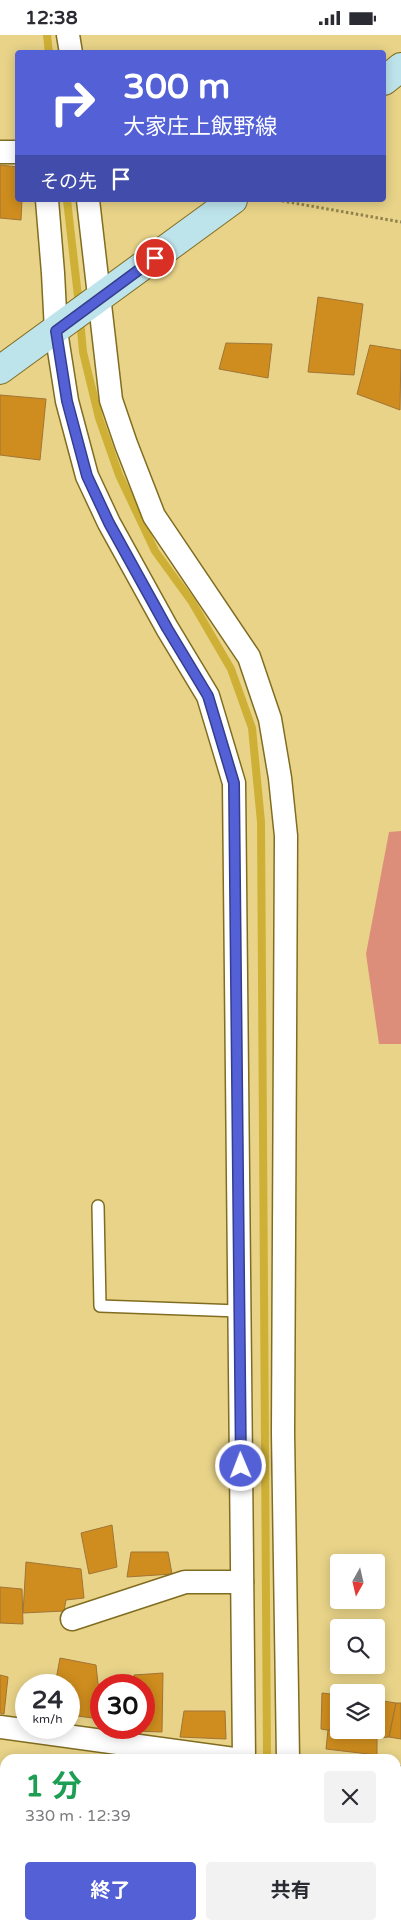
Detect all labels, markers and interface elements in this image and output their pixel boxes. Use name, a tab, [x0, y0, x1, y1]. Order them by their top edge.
text: 12:38	[25, 7, 78, 29]
text: 300 m	[123, 66, 230, 108]
icon: right	[40, 70, 105, 135]
text: 大家庄上飯野線	[123, 114, 277, 140]
icon: arrive	[107, 165, 135, 193]
text: その先	[40, 171, 97, 193]
pin	[134, 237, 176, 279]
icon: arrive	[141, 244, 169, 272]
position arrow	[214, 1439, 266, 1491]
north arrow	[330, 1554, 385, 1609]
map controls	[330, 1554, 385, 1739]
button: search	[330, 1619, 385, 1674]
speed limit sign: 30	[90, 1674, 155, 1739]
button: layers	[330, 1684, 385, 1739]
text: 24	[32, 1685, 63, 1715]
text: km/h	[32, 1712, 63, 1726]
text: 1 分	[25, 1768, 82, 1805]
button: close	[324, 1771, 376, 1823]
text: 330 m · 12:39	[25, 1806, 131, 1826]
button: 終了	[25, 1862, 196, 1920]
button: 共有	[206, 1862, 376, 1920]

